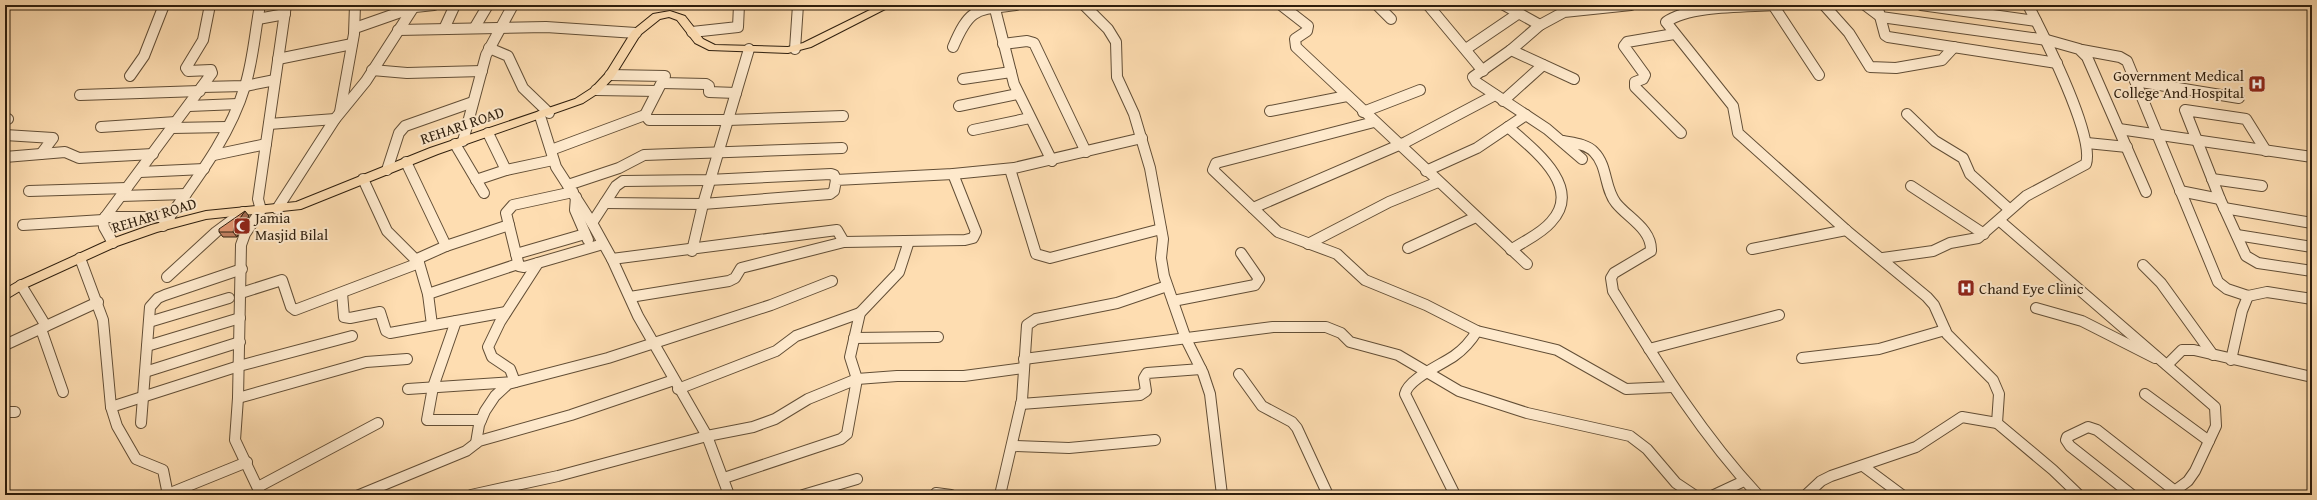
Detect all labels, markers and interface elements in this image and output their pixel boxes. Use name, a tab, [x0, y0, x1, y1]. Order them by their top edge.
place label: Government Medical College And Hospital	[2113, 65, 2244, 103]
hospital icon: Government Medical College And Hospital	[2247, 74, 2267, 94]
street label: REHARI ROAD	[417, 101, 507, 149]
street label: REHARI ROAD	[109, 192, 199, 238]
place label: Jamia Masjid Bilal	[253, 207, 328, 245]
mosque icon: Jamia Masjid Bilal	[232, 216, 252, 236]
hospital icon: Chand Eye Clinic	[1956, 278, 1976, 298]
place label: Chand Eye Clinic	[1979, 278, 2084, 299]

